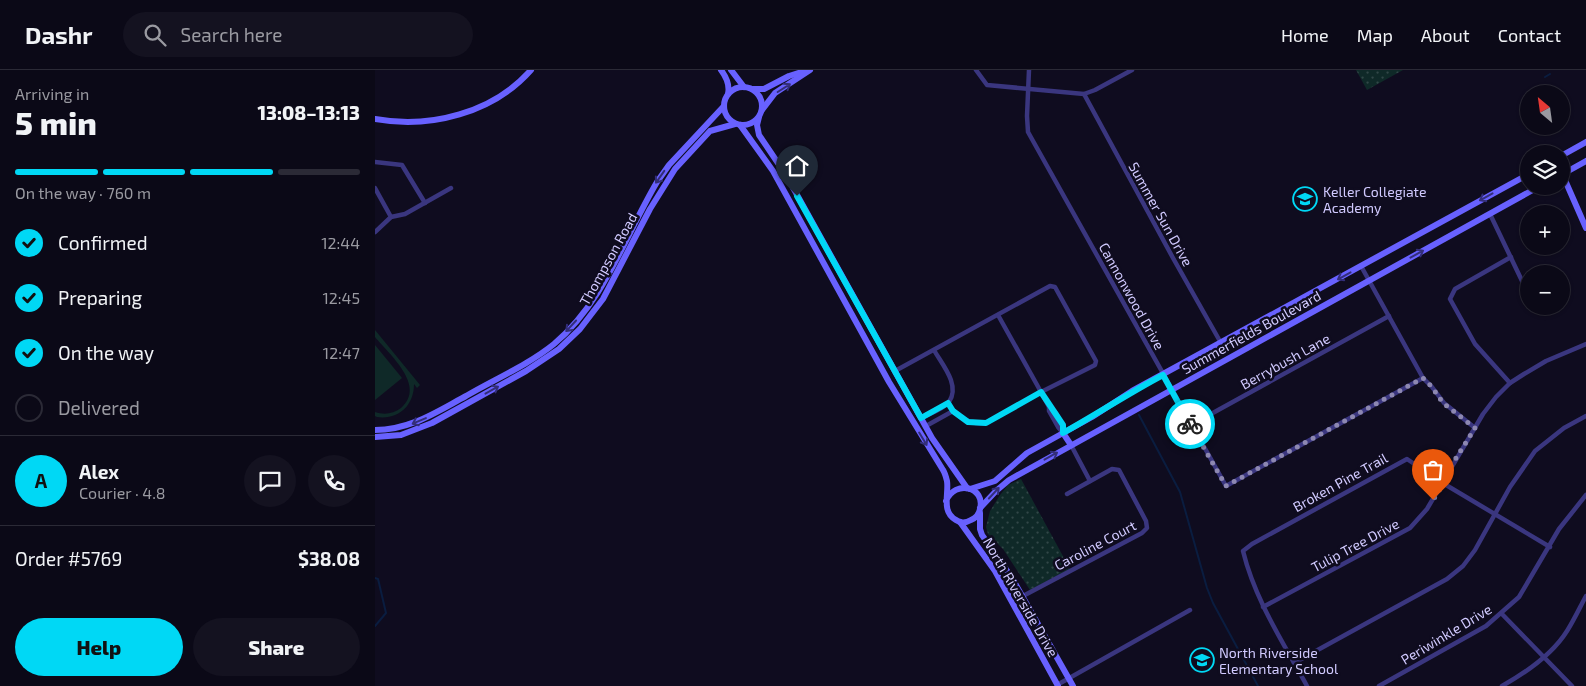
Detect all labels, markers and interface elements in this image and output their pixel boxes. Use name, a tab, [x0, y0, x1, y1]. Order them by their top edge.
search box	[123, 12, 473, 57]
text: Dashr	[25, 20, 93, 49]
icon: search	[141, 21, 169, 49]
text: Search here	[181, 23, 283, 46]
text: Home	[1281, 24, 1329, 46]
text: Map	[1357, 24, 1393, 46]
text: About	[1421, 24, 1470, 46]
text: Contact	[1498, 24, 1561, 46]
one-way arrow	[776, 82, 790, 92]
text: Arriving in	[15, 84, 89, 103]
north arrow	[1520, 85, 1570, 135]
map controls	[1520, 85, 1570, 315]
text: 13:08–13:13	[257, 101, 360, 124]
text: 5 min	[15, 103, 97, 141]
pin	[776, 145, 818, 196]
button: layers	[1520, 145, 1570, 195]
icon: home	[783, 152, 811, 180]
street label: Summer Sun Drive	[1125, 159, 1197, 269]
one-way arrow	[655, 170, 665, 184]
text: On the way · 760 m	[15, 183, 151, 202]
place label: Keller Collegiate Academy	[1323, 183, 1426, 216]
school or university icon: Keller Collegiate Academy	[1292, 186, 1318, 212]
one-way arrow	[1479, 193, 1494, 202]
button: +	[1520, 205, 1570, 255]
street label: Thompson Road	[576, 210, 640, 308]
icon: check	[15, 229, 43, 257]
text: Confirmed	[58, 231, 148, 254]
text: 12:44	[321, 233, 360, 252]
street label: Cannonwood Drive	[1096, 239, 1168, 353]
one-way arrow	[1410, 249, 1425, 259]
button: −	[1520, 265, 1570, 315]
one-way arrow	[1336, 271, 1351, 281]
icon: check	[15, 284, 43, 312]
text: Preparing	[58, 286, 142, 309]
street label: Summerfields Boulevard	[1178, 287, 1324, 377]
text: 12:45	[322, 288, 360, 307]
one-way arrow	[565, 320, 577, 333]
street label: Berrybush Lane	[1237, 329, 1333, 393]
icon: check	[15, 339, 43, 367]
text: On the way	[58, 341, 154, 364]
text: 12:47	[323, 343, 360, 362]
one-way arrow	[485, 385, 500, 395]
text: Delivered	[58, 396, 140, 419]
courier	[1165, 399, 1215, 449]
icon: bike	[1176, 410, 1204, 438]
one-way arrow	[412, 416, 427, 426]
one-way arrow	[919, 432, 929, 446]
street label: Broken Pine Trail	[1290, 449, 1391, 515]
pin	[1412, 449, 1454, 500]
one-way arrow	[1044, 451, 1059, 461]
button: chat	[244, 455, 296, 507]
button: phone	[308, 455, 360, 507]
icon: bag	[1419, 456, 1447, 484]
text: Alex	[79, 460, 119, 483]
text: A	[35, 469, 47, 492]
text: Courier · 4.8	[79, 483, 166, 502]
one-way arrow	[988, 487, 1000, 500]
street label: Tulip Tree Drive	[1308, 515, 1402, 575]
street label: Caroline Court	[1051, 516, 1139, 574]
street label: North Riverside Drive	[980, 534, 1062, 660]
text: Order #5769	[15, 547, 122, 570]
text: $38.08	[298, 547, 360, 570]
street label: Periwinkle Drive	[1397, 600, 1495, 668]
button: Help	[15, 618, 183, 676]
button: Share	[193, 618, 360, 676]
place label: North Riverside Elementary School	[1219, 644, 1339, 677]
school or university icon: North Riverside Elementary School	[1189, 647, 1215, 673]

